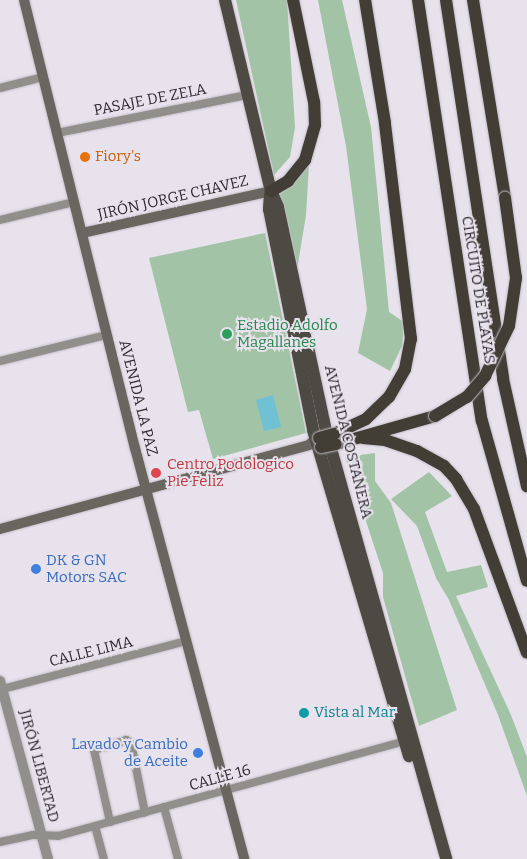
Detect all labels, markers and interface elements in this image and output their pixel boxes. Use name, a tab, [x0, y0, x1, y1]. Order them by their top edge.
street label: PASAJE DE ZELA	[92, 80, 208, 120]
place label: Fiory's	[95, 148, 141, 166]
marker: Fiory's	[79, 151, 91, 163]
street label: JIRÓN JORGE CHAVEZ	[96, 172, 250, 224]
street label: CIRCUITO DE PLAYAS	[457, 215, 499, 365]
place label: Estadio Adolfo Magallanes	[237, 316, 338, 351]
marker: Estadio Adolfo Magallanes	[221, 328, 233, 340]
street label: AVENIDA LA PAZ	[115, 338, 161, 458]
street label: AVENIDA COSTANERA	[320, 363, 376, 521]
place label: Centro Podologico Pie Feliz	[167, 455, 294, 490]
marker: Centro Podologico Pie Feliz	[149, 466, 163, 480]
place label: DK & GN Motors SAC	[46, 551, 127, 586]
marker: DK & GN Motors SAC	[30, 563, 42, 575]
street label: CALLE LIMA	[47, 633, 135, 671]
place label: Vista al Mar	[314, 704, 395, 722]
marker: Vista al Mar	[298, 707, 310, 719]
street label: JIRÓN LIBERTAD	[15, 708, 63, 824]
place label: Lavado y Cambio de Aceite	[71, 735, 188, 770]
marker: Lavado y Cambio de Aceite	[192, 747, 204, 759]
street label: CALLE 16	[187, 761, 253, 795]

